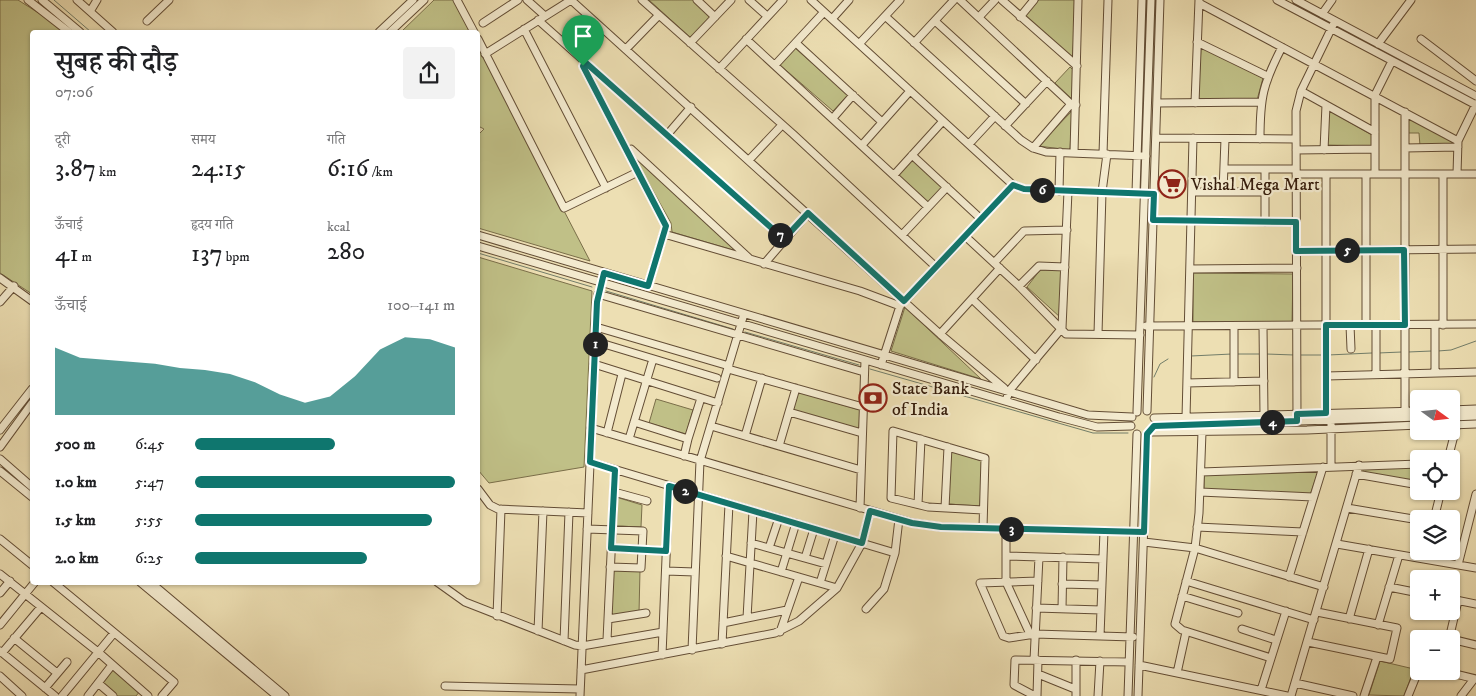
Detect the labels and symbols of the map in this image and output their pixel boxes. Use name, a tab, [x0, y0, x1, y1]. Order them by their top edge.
pin	[562, 15, 604, 66]
supermarket icon: Vishal Mega Mart	[1157, 169, 1187, 199]
place label: Vishal Mega Mart	[1190, 174, 1320, 196]
pin: 6	[1030, 178, 1054, 202]
pin: 7	[768, 222, 792, 248]
pin: 5	[1334, 238, 1360, 262]
pin: 1	[582, 332, 608, 356]
place label: State Bank of India	[892, 378, 969, 421]
bank icon: State Bank of India	[858, 383, 888, 413]
north arrow	[1410, 390, 1460, 440]
pin: 4	[1260, 410, 1284, 434]
pin: 2	[672, 478, 698, 504]
pin: 3	[998, 516, 1024, 542]

